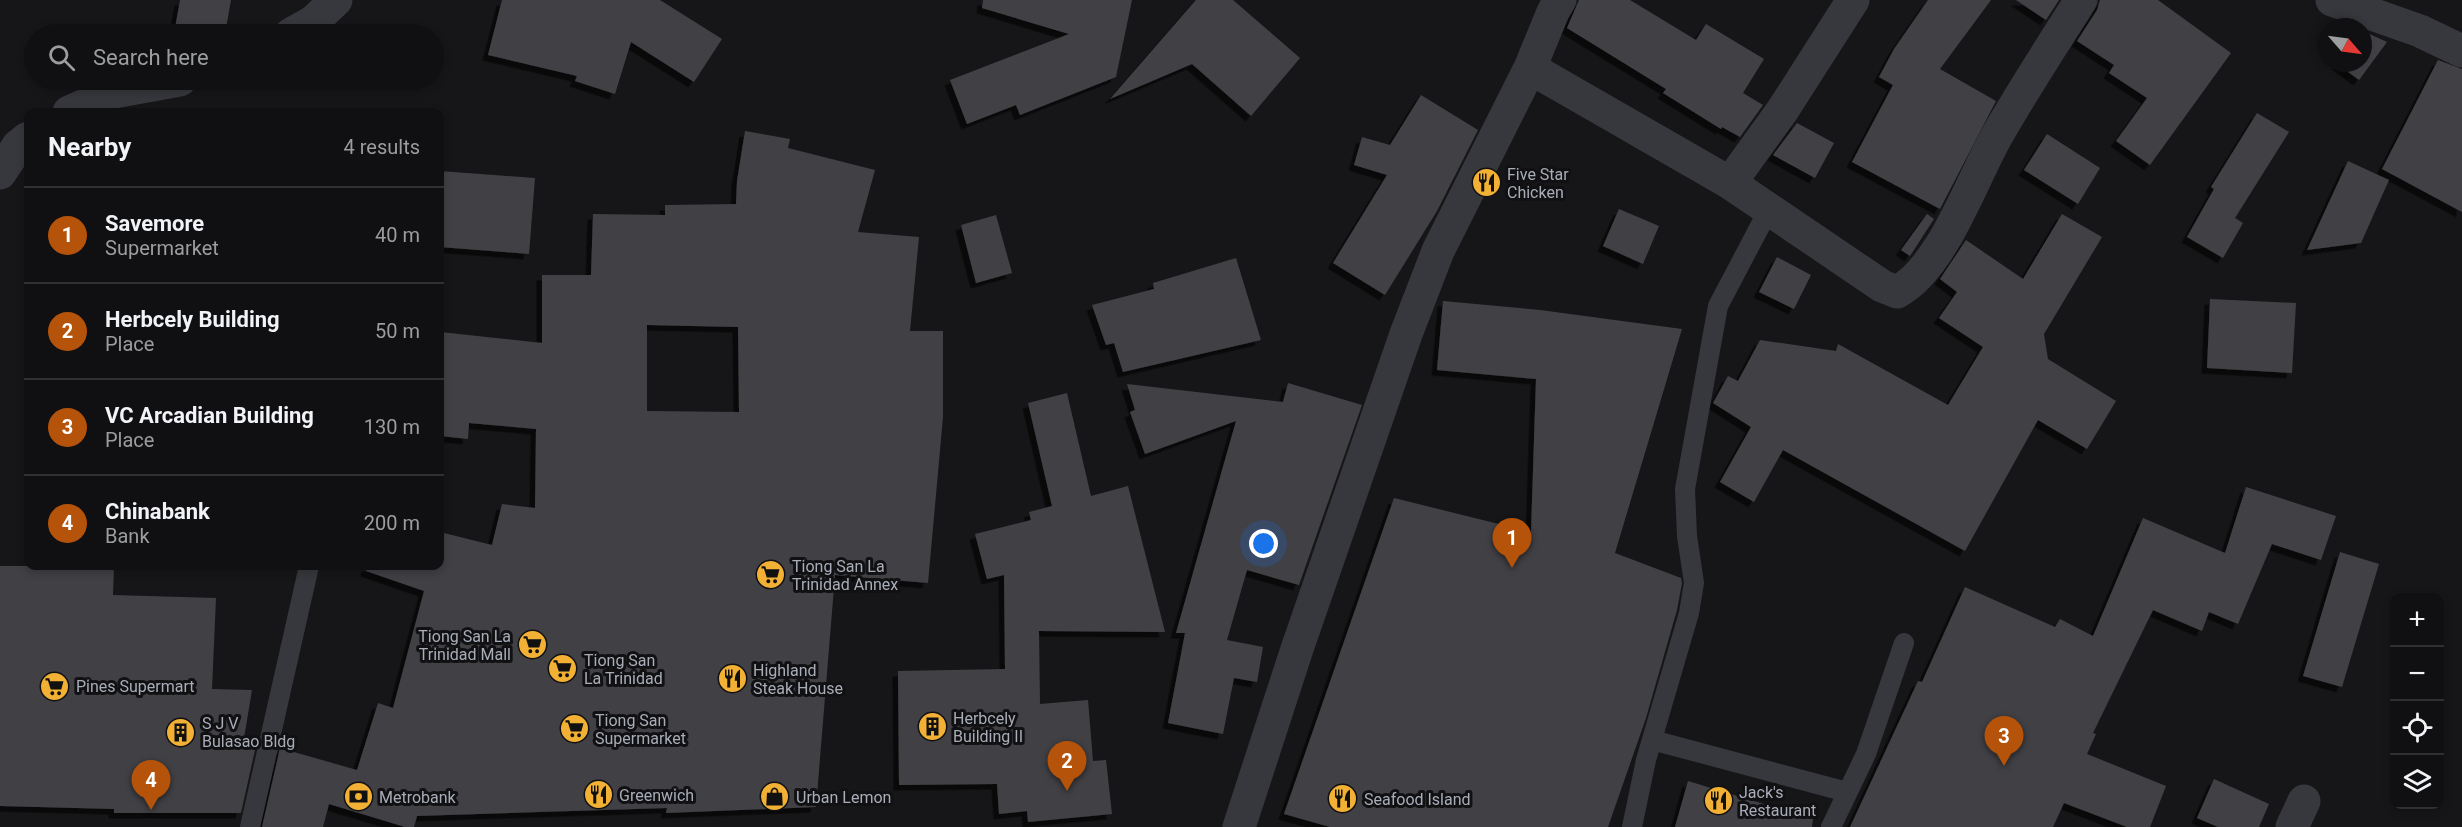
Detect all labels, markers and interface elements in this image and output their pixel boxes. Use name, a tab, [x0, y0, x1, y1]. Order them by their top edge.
north arrow	[2318, 18, 2372, 72]
search box	[24, 24, 444, 90]
icon: search	[45, 41, 78, 74]
text: Search here	[93, 45, 209, 70]
text: Nearby	[48, 132, 131, 162]
text: 4 results	[344, 135, 420, 159]
place label: Five Star Chicken	[1507, 165, 1569, 202]
restaurant icon: Five Star Chicken	[1470, 167, 1502, 199]
text: Savemore	[105, 211, 204, 236]
text: 1	[62, 223, 73, 247]
text: 40 m	[375, 223, 420, 247]
text: Supermarket	[105, 236, 219, 260]
text: Herbcely Building	[105, 307, 280, 332]
text: 2	[62, 319, 73, 343]
text: 50 m	[375, 319, 420, 343]
text: Place	[105, 332, 154, 356]
text: VC Arcadian Building	[105, 403, 314, 428]
text: 3	[62, 415, 73, 439]
text: 130 m	[364, 415, 420, 439]
text: Place	[105, 428, 154, 452]
text: Chinabank	[105, 499, 210, 524]
text: 4	[62, 511, 73, 535]
text: 200 m	[364, 511, 420, 535]
pin: 1	[1492, 518, 1532, 568]
text: Bank	[105, 524, 150, 548]
your location	[1249, 529, 1278, 558]
place label: Tiong San La Trinidad Annex	[792, 557, 898, 594]
supermarket icon: Tiong San La Trinidad Annex	[755, 559, 787, 591]
map controls	[2390, 593, 2444, 809]
button: +	[2390, 593, 2444, 647]
place label: Tiong San La Trinidad Mall	[418, 627, 511, 664]
supermarket icon: Tiong San La Trinidad Mall	[516, 629, 548, 661]
button: −	[2390, 647, 2444, 701]
place label: Tiong San La Trinidad	[584, 651, 663, 688]
supermarket icon: Tiong San La Trinidad	[547, 653, 579, 685]
place label: Highland Steak House	[753, 661, 843, 698]
restaurant icon: Highland Steak House	[716, 663, 748, 695]
supermarket icon: Pines Supermart	[39, 670, 71, 702]
place label: Pines Supermart	[76, 677, 195, 696]
button: locate	[2390, 701, 2444, 755]
place label: Herbcely Building II	[953, 709, 1023, 746]
place label: Tiong San Supermarket	[595, 711, 686, 748]
building icon: Herbcely Building II	[916, 711, 948, 743]
supermarket icon: Tiong San Supermarket	[558, 713, 590, 745]
place label: S J V Bulasao Bldg	[202, 714, 295, 751]
building icon: S J V Bulasao Bldg	[165, 716, 197, 748]
pin: 3	[1984, 716, 2024, 766]
pin: 2	[1048, 742, 1086, 791]
button: layers	[2390, 755, 2444, 809]
pin: 4	[132, 760, 170, 810]
restaurant icon: Greenwich	[582, 779, 614, 811]
bank icon: Metrobank	[342, 781, 374, 813]
shop icon: Urban Lemon	[759, 781, 791, 813]
restaurant icon: Seafood Island	[1327, 783, 1359, 815]
place label: Jack's Restaurant	[1739, 783, 1816, 820]
restaurant icon: Jack's Restaurant	[1702, 785, 1734, 817]
place label: Greenwich	[619, 786, 694, 805]
place label: Metrobank	[379, 788, 457, 807]
place label: Urban Lemon	[796, 788, 891, 807]
place label: Seafood Island	[1364, 790, 1471, 809]

